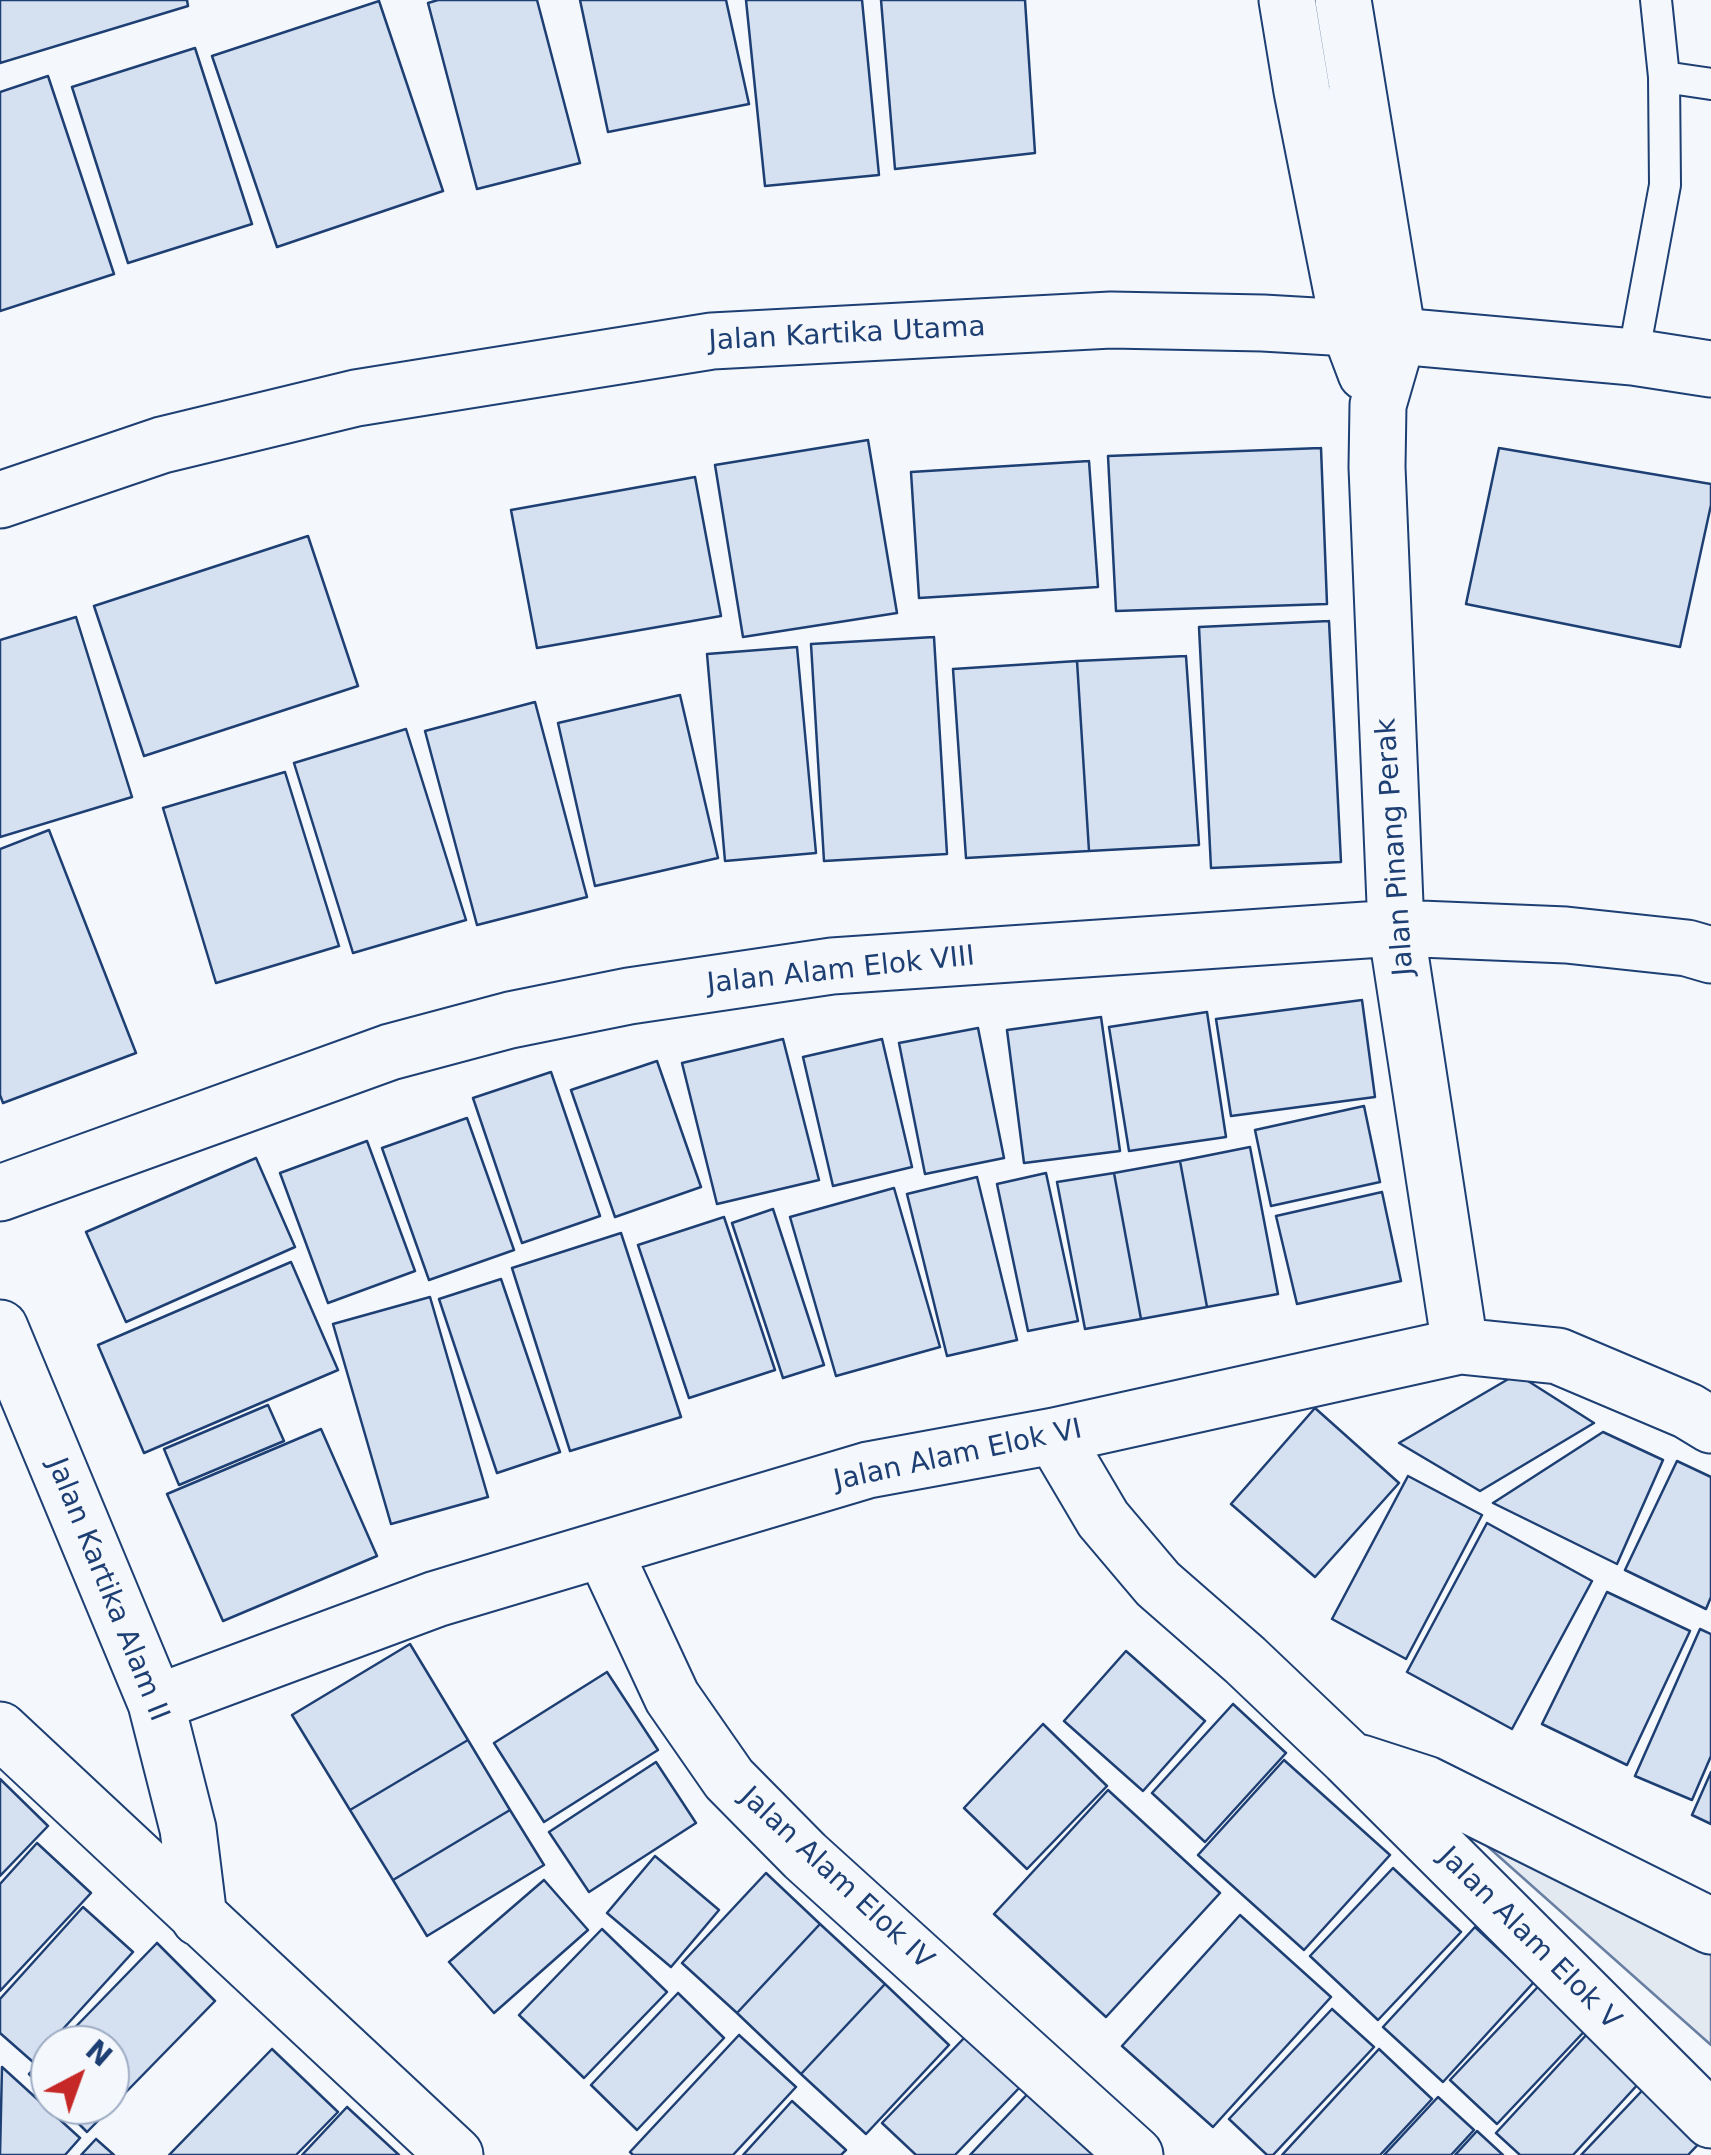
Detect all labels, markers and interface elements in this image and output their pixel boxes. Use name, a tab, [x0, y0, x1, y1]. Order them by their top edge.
street label: Jalan Kartika Utama	[708, 311, 986, 359]
street label: Jalan Pinang Perak	[1370, 717, 1422, 977]
street label: Jalan Alam Elok VIII	[706, 940, 976, 1002]
street label: Jalan Alam Elok VI	[831, 1413, 1085, 1499]
street label: Jalan Kartika Alam II	[39, 1454, 175, 1726]
street label: Jalan Alam Elok IV	[732, 1781, 940, 1977]
street label: Jalan Alam Elok V	[1431, 1841, 1627, 2037]
north arrow	[30, 2025, 130, 2125]
text: N	[79, 2033, 118, 2074]

